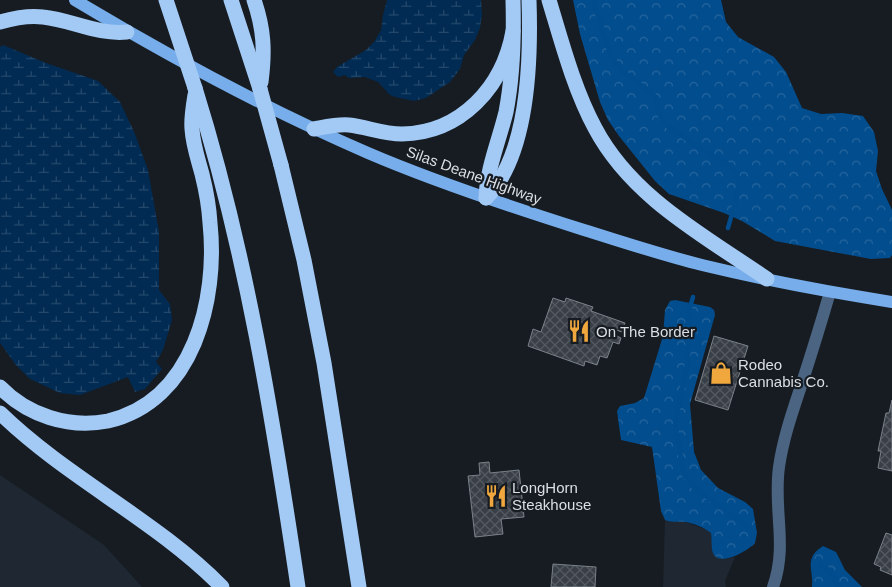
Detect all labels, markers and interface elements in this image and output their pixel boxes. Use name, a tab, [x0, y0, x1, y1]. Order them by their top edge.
street label: Silas Deane Highway	[404, 143, 544, 208]
restaurant icon: On The Border	[566, 318, 592, 344]
place label: On The Border	[596, 323, 695, 340]
place label: Rodeo Cannabis Co.	[738, 356, 829, 390]
shop icon: Rodeo Cannabis Co.	[708, 360, 734, 386]
place label: LongHorn Steakhouse	[512, 479, 591, 513]
restaurant icon: LongHorn Steakhouse	[483, 483, 509, 509]

